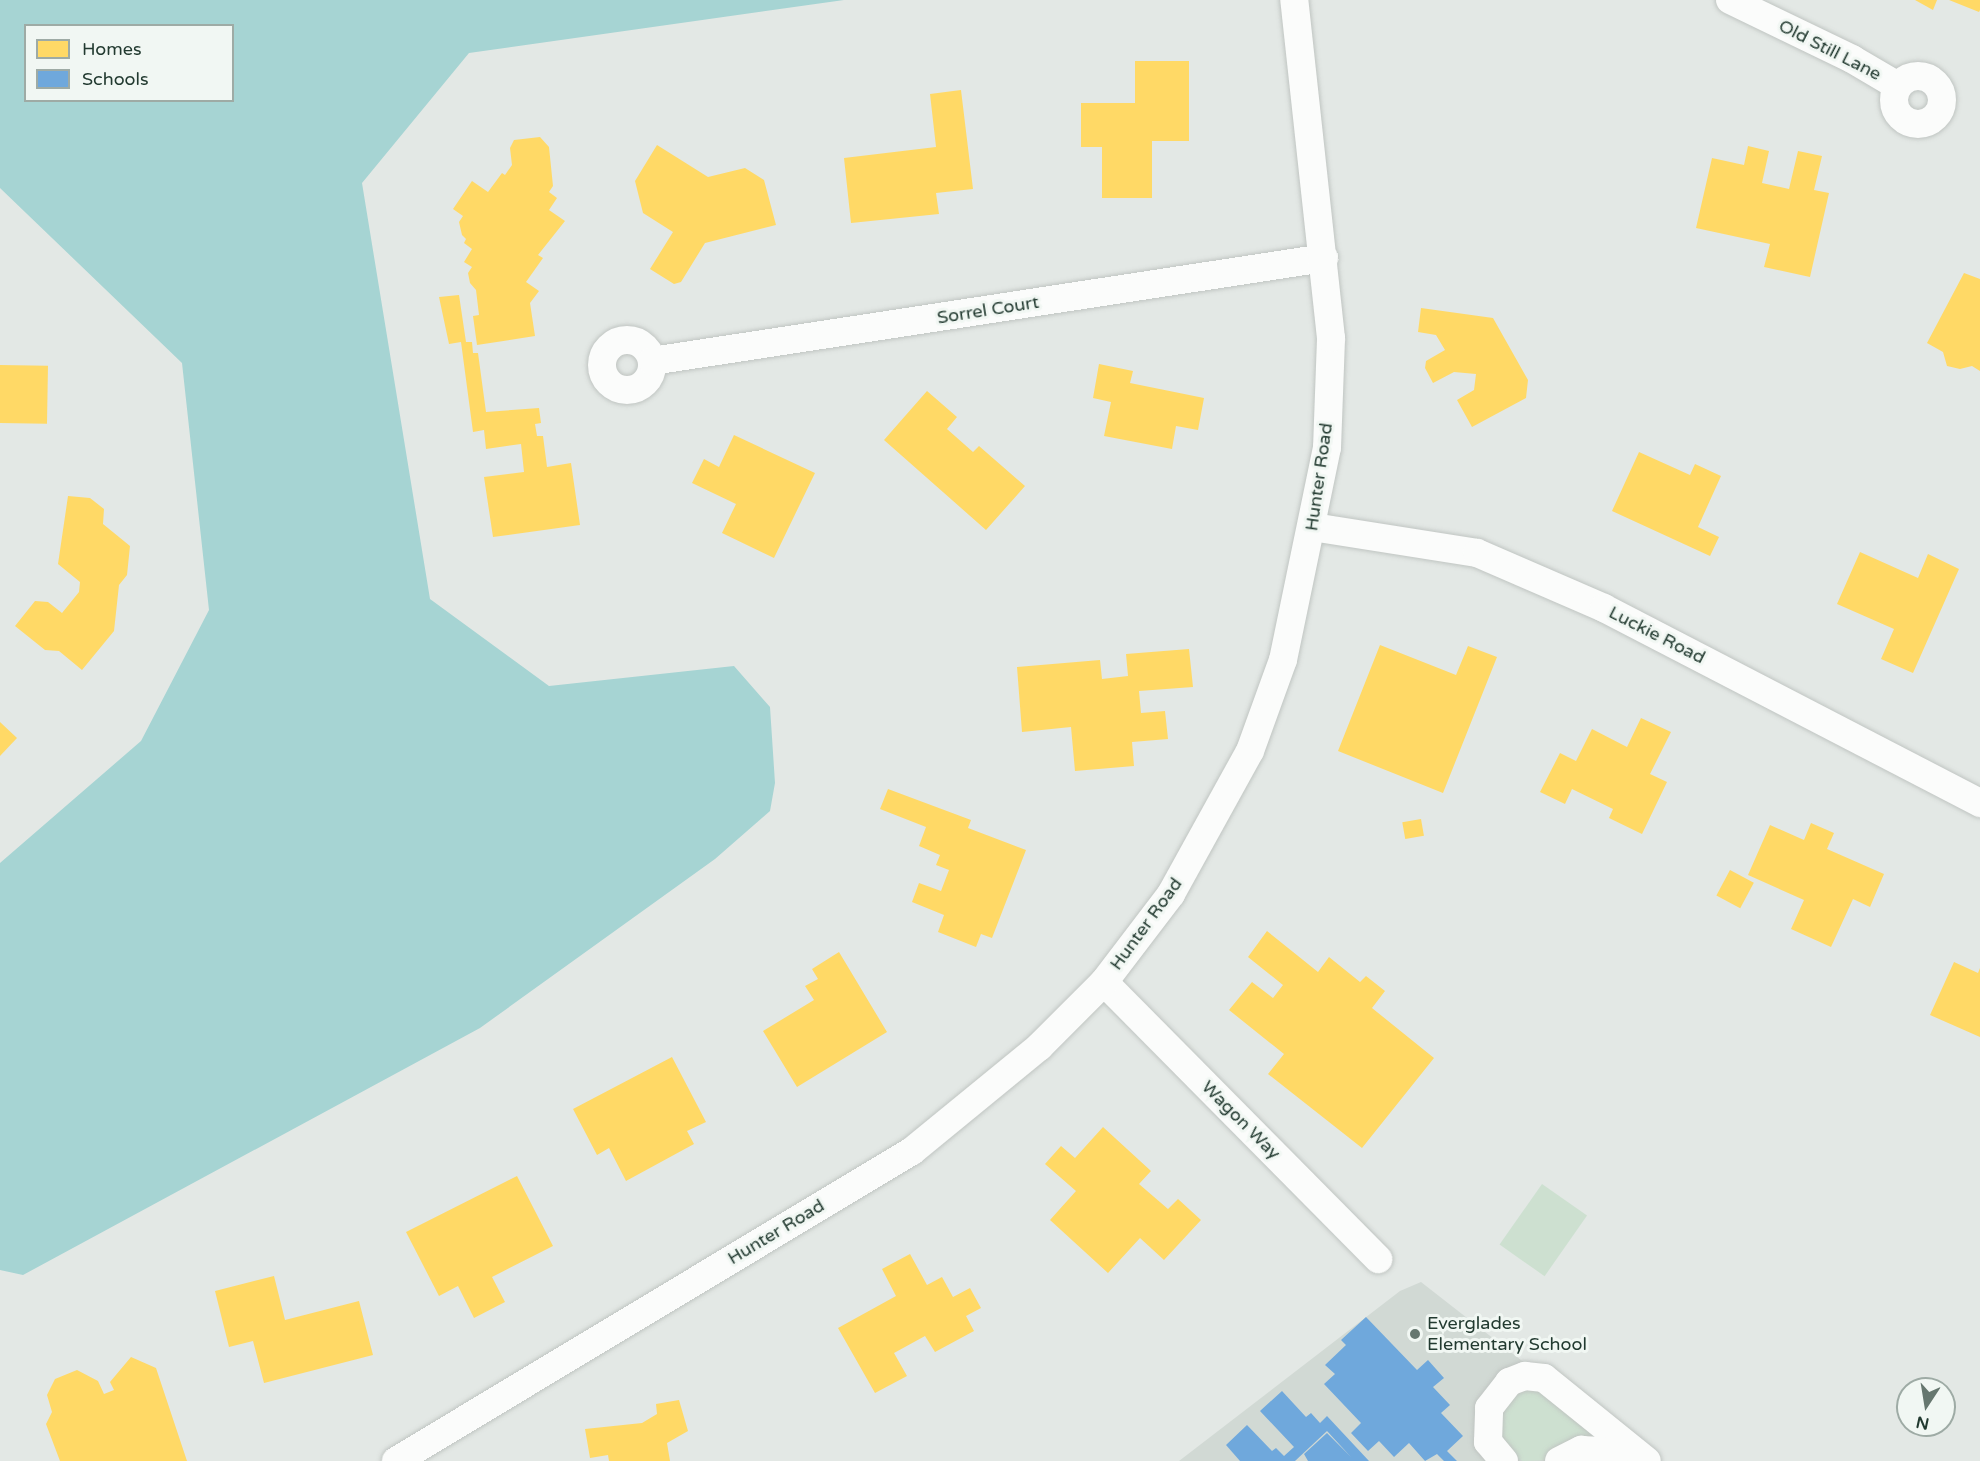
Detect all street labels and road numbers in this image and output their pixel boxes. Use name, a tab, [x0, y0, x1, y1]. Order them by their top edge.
street label: Old Still Lane	[1775, 15, 1885, 85]
street label: Sorrel Court	[936, 291, 1040, 329]
street label: Hunter Road	[1301, 422, 1337, 532]
street label: Luckie Road	[1605, 601, 1709, 669]
street label: Hunter Road	[1105, 874, 1187, 974]
street label: Wagon Way	[1197, 1076, 1285, 1164]
street label: Hunter Road	[724, 1195, 828, 1269]

